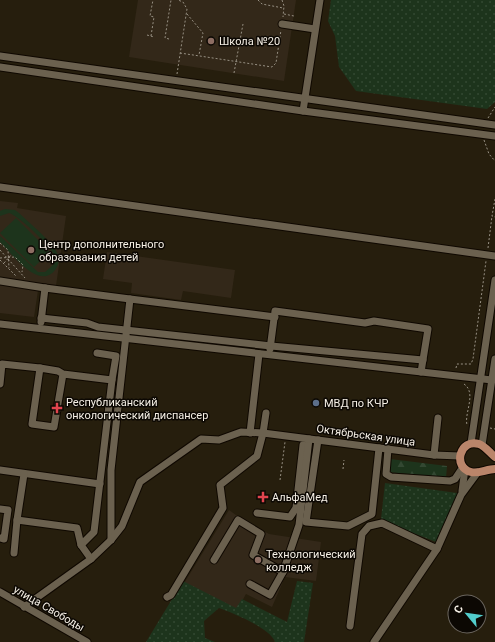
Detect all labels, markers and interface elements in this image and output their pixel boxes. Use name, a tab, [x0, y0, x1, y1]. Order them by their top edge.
place label: Школа №20	[219, 35, 280, 48]
marker: Школа №20	[206, 36, 216, 46]
place label: Центр дополнительного образования детей	[39, 238, 164, 264]
marker: Центр дополнительного образования детей	[26, 245, 36, 255]
place label: Республиканский онкологический диспансер	[66, 396, 208, 422]
place label: МВД по КЧР	[324, 397, 388, 410]
marker: МВД по КЧР	[311, 398, 321, 408]
marker: Республиканский онкологический диспансер	[51, 402, 63, 414]
street label: Октябрьская улица	[316, 422, 416, 449]
marker: АльфаМед	[257, 491, 269, 503]
place label: АльфаМед	[272, 491, 328, 504]
place label: Технологический колледж	[266, 548, 356, 574]
marker: Технологический колледж	[253, 555, 263, 565]
street label: улица Свободы	[11, 583, 87, 634]
north arrow	[447, 594, 487, 634]
text: С	[451, 603, 466, 616]

